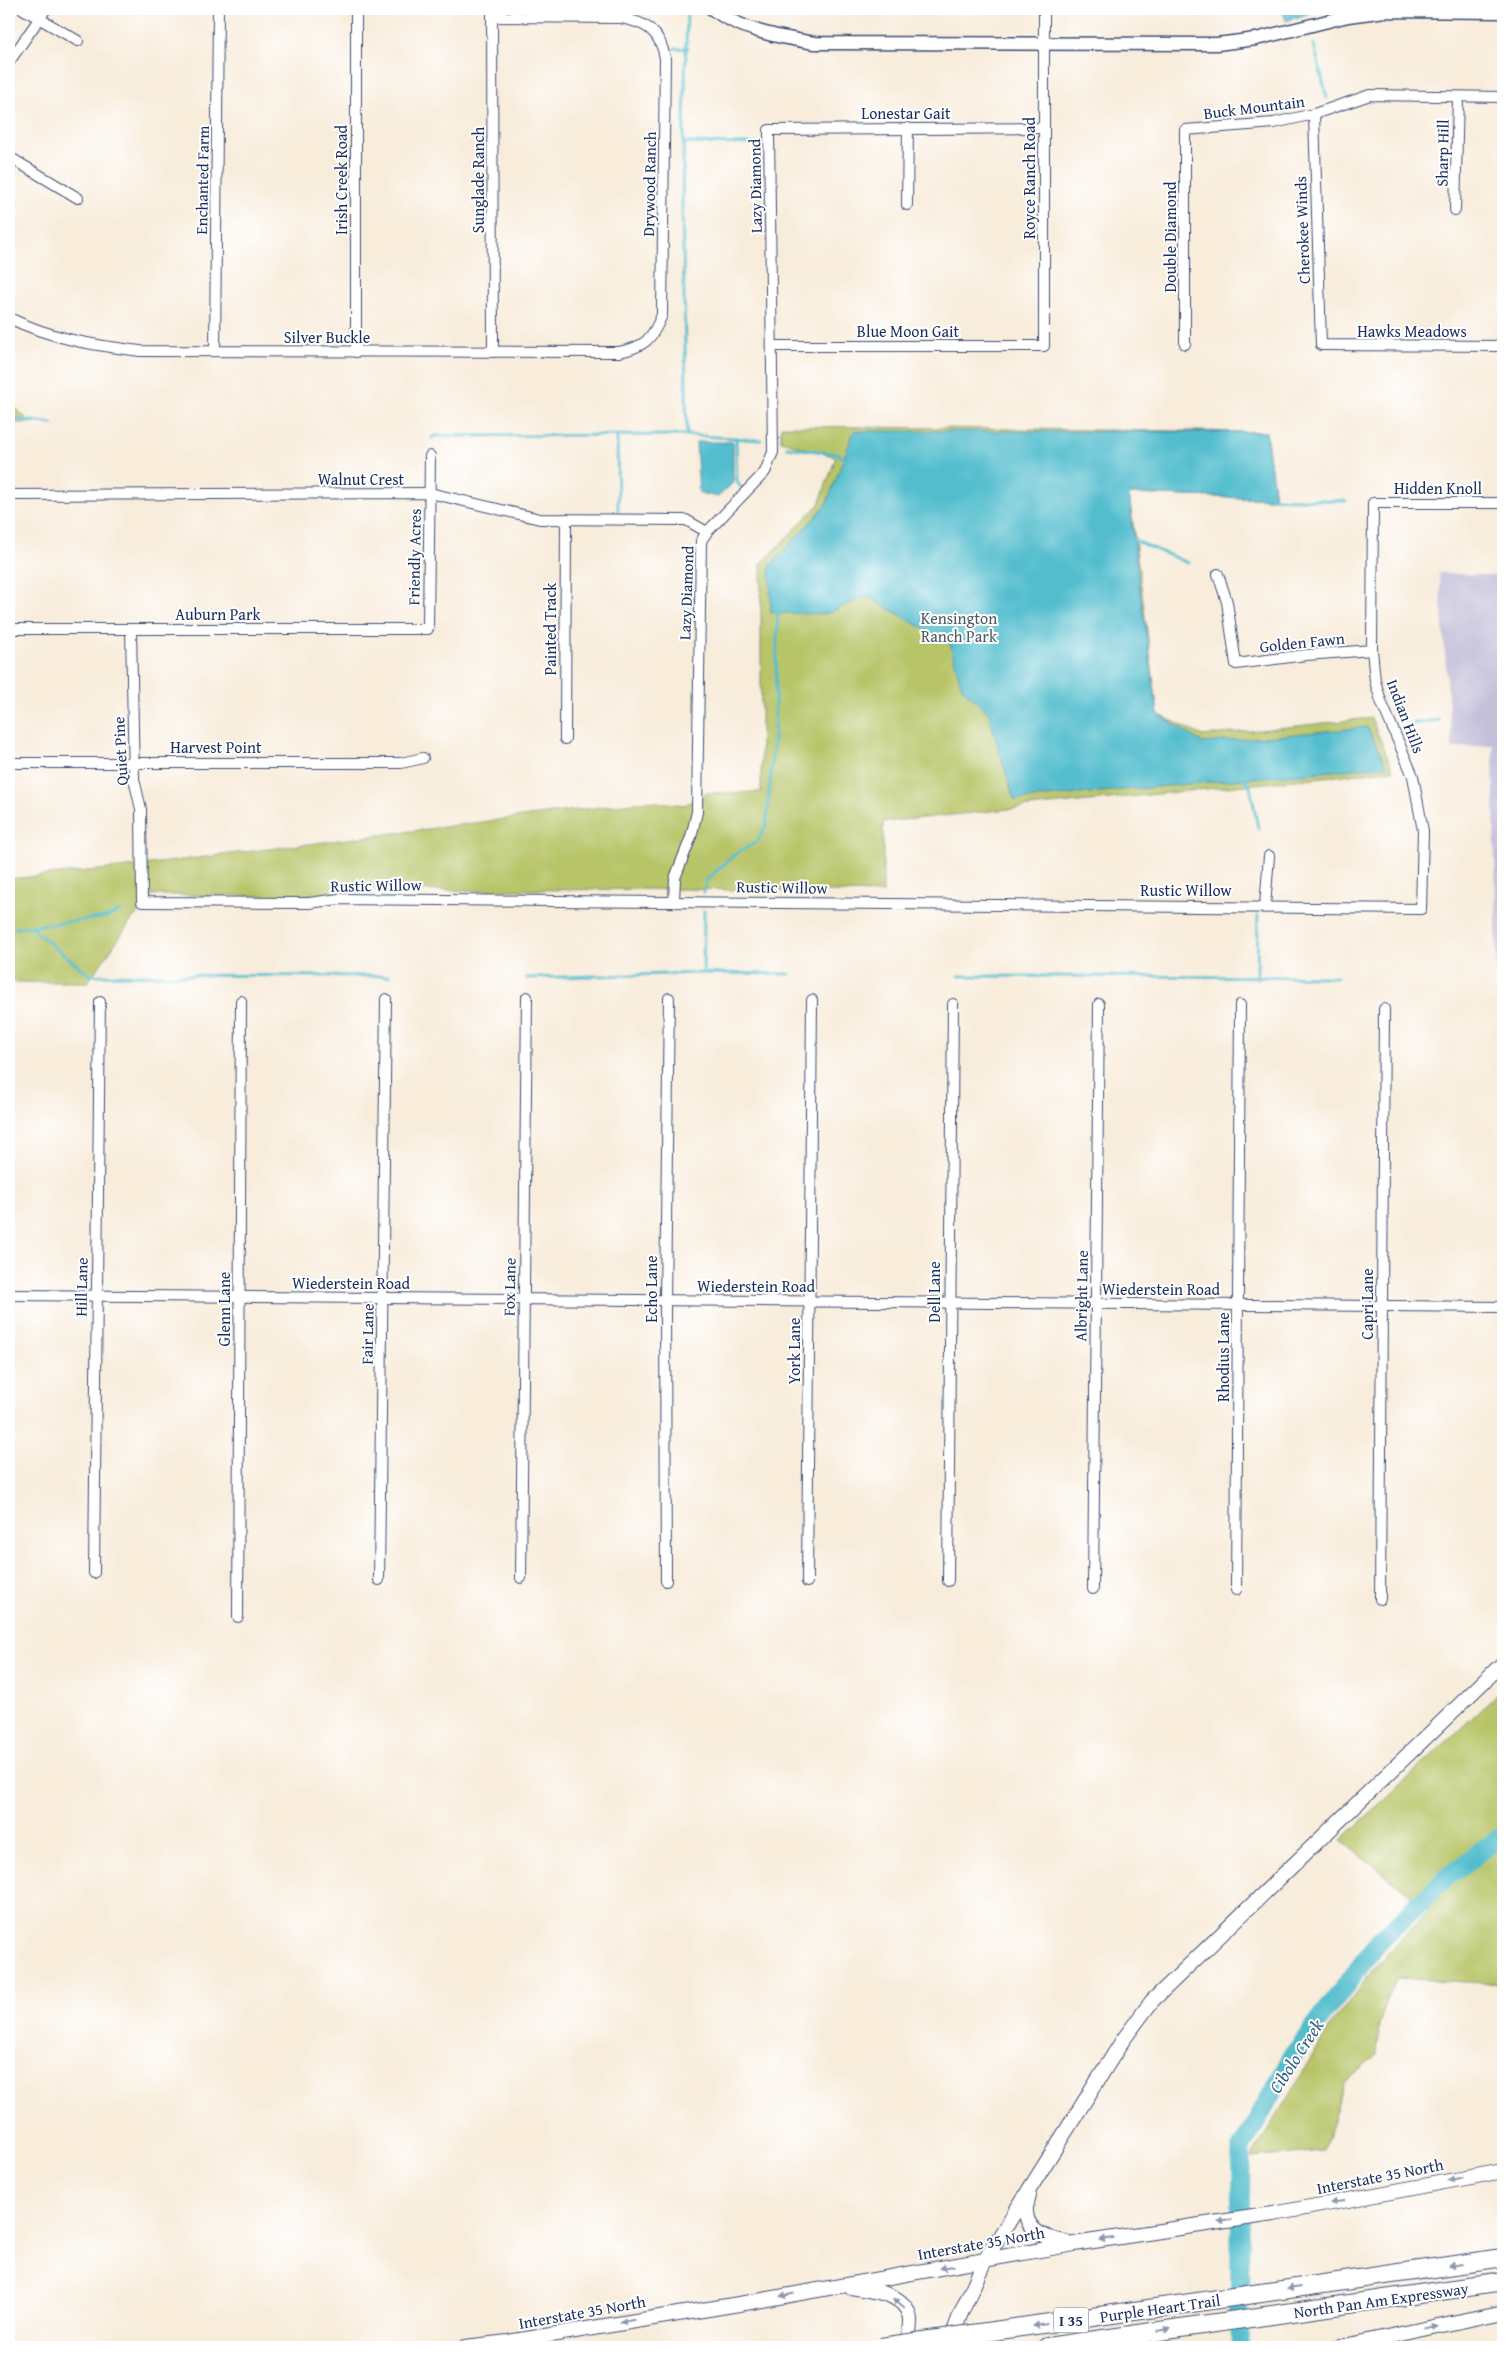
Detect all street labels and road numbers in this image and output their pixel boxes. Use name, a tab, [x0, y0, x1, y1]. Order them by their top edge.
street label: Buck Mountain	[1202, 89, 1306, 125]
street label: Lonestar Gait	[861, 101, 951, 125]
street label: Royce Ranch Road	[1017, 117, 1041, 239]
street label: Sharp Hill	[1429, 119, 1455, 187]
street label: Enchanted Farm	[189, 125, 215, 235]
street label: Irish Creek Road	[329, 125, 353, 235]
street label: Sunglade Ranch	[466, 127, 490, 233]
street label: Drywood Ranch	[636, 131, 662, 237]
street label: Lazy Diamond	[742, 138, 768, 233]
street label: Cherokee Winds	[1288, 176, 1316, 284]
street label: Double Diamond	[1158, 181, 1182, 292]
street label: Blue Moon Gait	[857, 319, 960, 343]
street label: Hawks Meadows	[1357, 319, 1467, 343]
street label: Silver Buckle	[284, 325, 370, 349]
street label: Walnut Crest	[318, 467, 405, 491]
street label: Hidden Knoll	[1394, 476, 1482, 500]
street label: Friendly Acres	[401, 508, 427, 606]
street label: Lazy Diamond	[672, 545, 700, 641]
street label: Painted Track	[538, 582, 562, 675]
street label: Auburn Park	[175, 602, 262, 626]
street label: Golden Fawn	[1258, 626, 1346, 658]
street label: Indian Hills	[1381, 676, 1431, 756]
street label: Quiet Pine	[106, 716, 134, 786]
street label: Harvest Point	[170, 735, 262, 759]
street label: Rustic Willow	[330, 872, 423, 898]
street label: Rustic Willow	[736, 874, 829, 900]
street label: Rustic Willow	[1140, 878, 1232, 902]
street label: Albright Lane	[1068, 1250, 1094, 1342]
street label: Echo Lane	[639, 1255, 663, 1323]
street label: Hill Lane	[68, 1257, 94, 1317]
street label: Fox Lane	[496, 1258, 522, 1316]
street label: Dell Lane	[922, 1261, 946, 1323]
street label: Capri Lane	[1355, 1268, 1379, 1340]
street label: Wiederstein Road	[292, 1271, 411, 1295]
street label: Glenn Lane	[212, 1272, 236, 1346]
street label: Wiederstein Road	[697, 1274, 816, 1298]
street label: Wiederstein Road	[1102, 1277, 1221, 1301]
street label: Fair Lane	[354, 1303, 380, 1365]
street label: Rhodius Lane	[1211, 1312, 1235, 1402]
street label: York Lane	[782, 1318, 806, 1384]
street label: Interstate 35 North	[1315, 2152, 1445, 2200]
street label: Interstate 35 North	[916, 2220, 1046, 2266]
street label: North Pan Am Expressway	[1292, 2276, 1470, 2324]
street label: Purple Heart Trail	[1098, 2288, 1222, 2328]
street label: Interstate 35 North	[517, 2289, 647, 2335]
road number: I 35	[1054, 2308, 1088, 2332]

